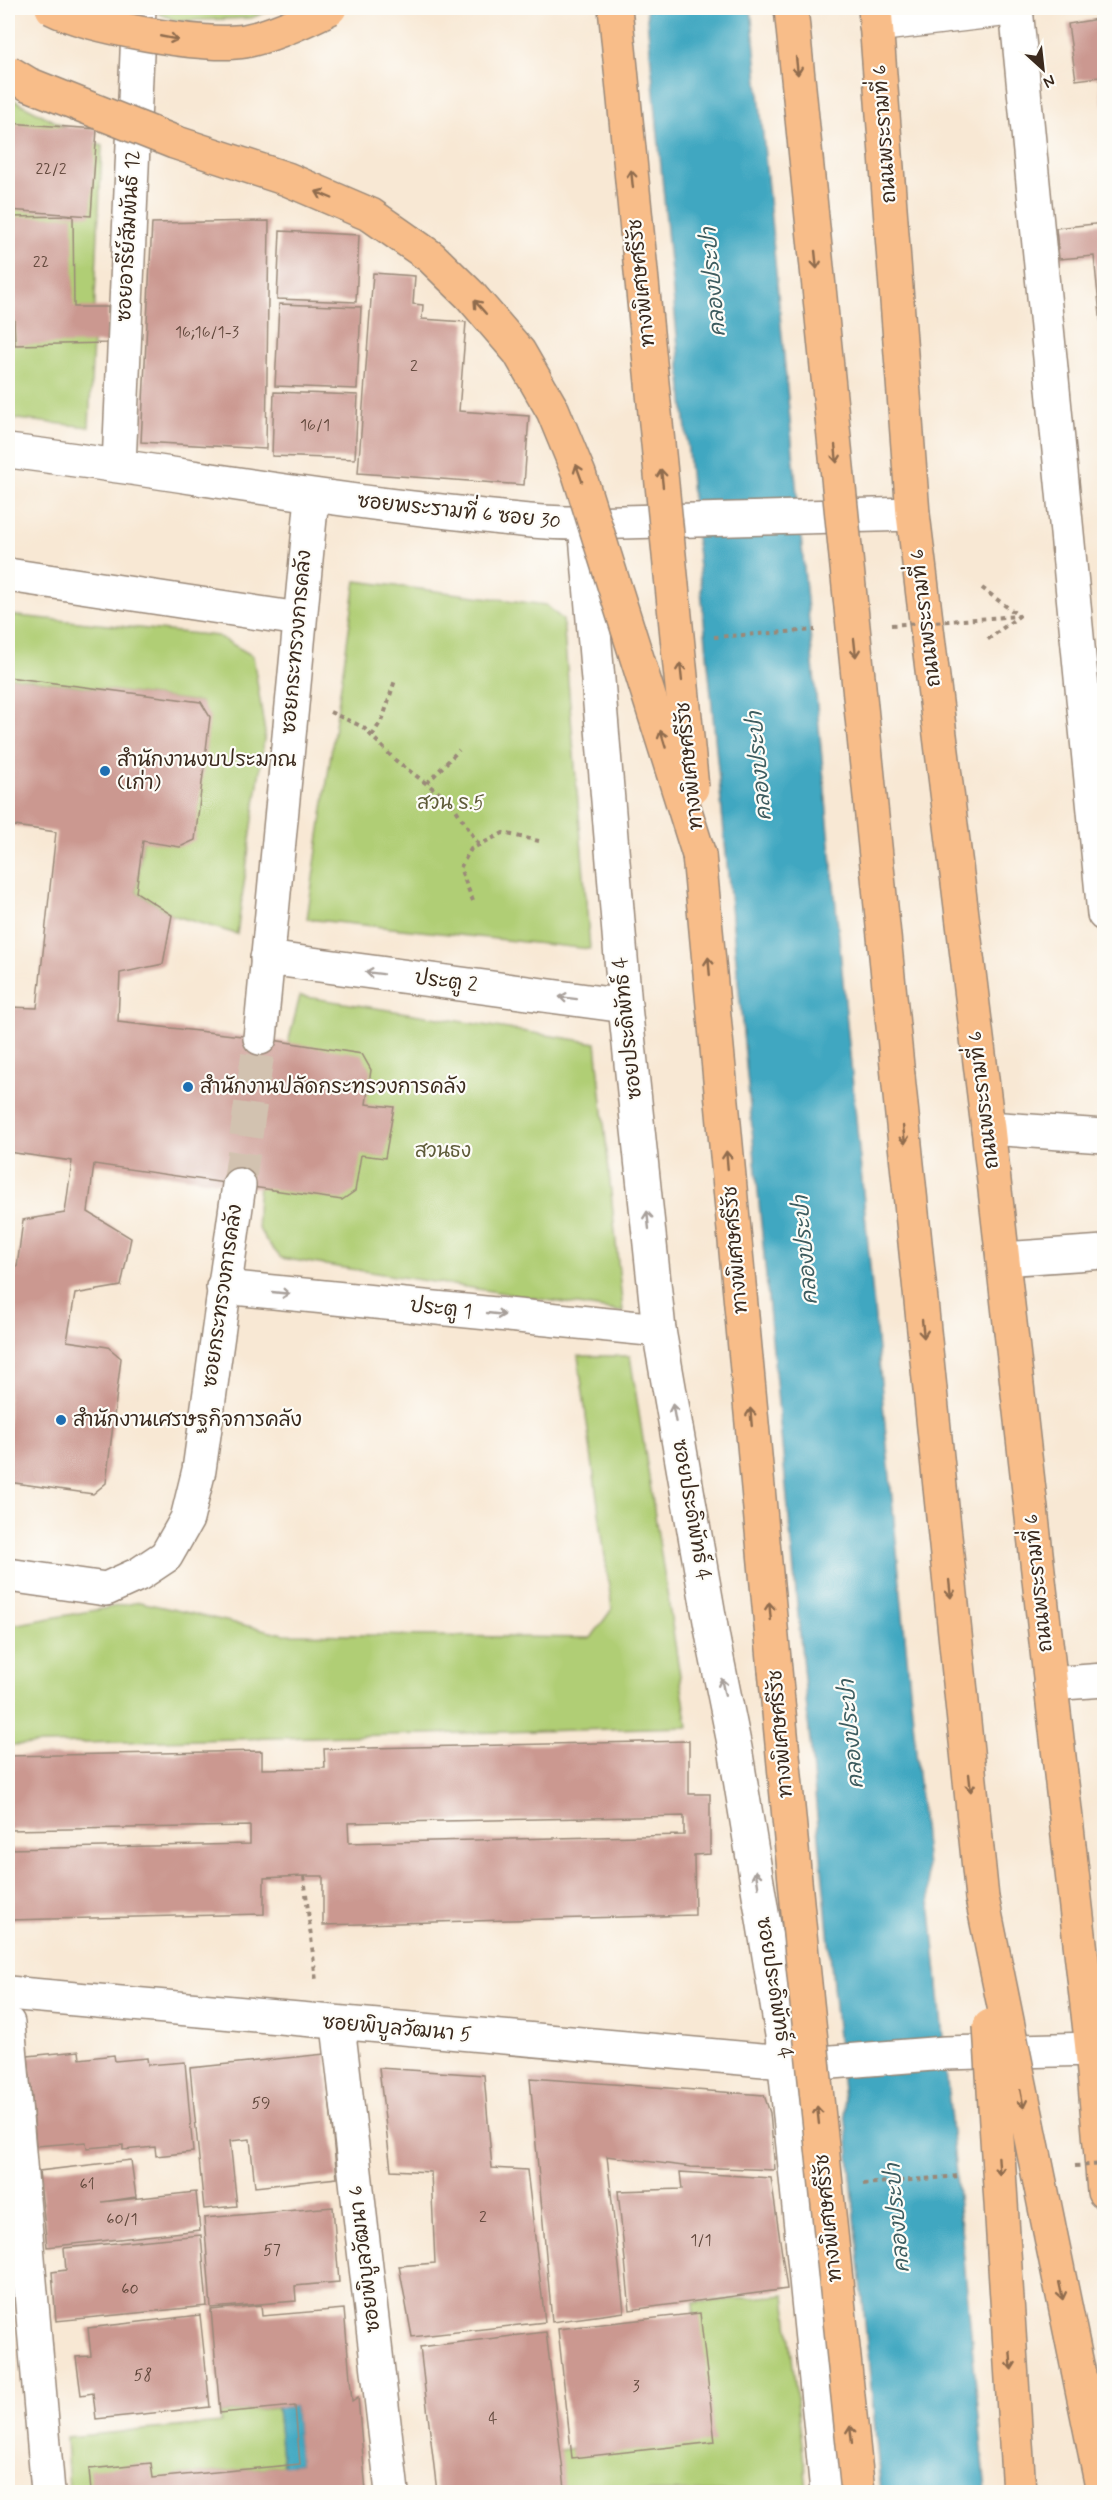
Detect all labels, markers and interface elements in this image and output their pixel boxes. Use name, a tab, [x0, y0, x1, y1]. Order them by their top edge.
one-way arrow	[159, 33, 178, 44]
north arrow	[1013, 39, 1073, 99]
one-way arrow	[792, 55, 803, 75]
street label: ถนนพระรามที่ 6	[860, 64, 903, 205]
text: N	[1040, 69, 1059, 93]
street label: ซอยอารีย์สัมพันธ์ 12	[110, 149, 147, 323]
house number: 22/2	[35, 159, 67, 180]
one-way arrow	[626, 170, 637, 190]
one-way arrow	[315, 188, 333, 200]
street label: ทางพิเศษศรีรัช	[622, 217, 662, 348]
water label: คลองประปา	[695, 224, 733, 338]
one-way arrow	[811, 249, 822, 269]
house number: 22	[33, 252, 49, 273]
one-way arrow	[473, 300, 487, 315]
house number: 16;16/1-3	[175, 322, 239, 343]
house number: 2	[410, 356, 418, 377]
house number: 16/1	[300, 415, 330, 436]
one-way arrow	[831, 443, 842, 463]
one-way arrow	[572, 465, 583, 483]
one-way arrow	[656, 468, 667, 488]
street label: ซอยพระรามที่ 6 ซอย 30	[356, 481, 563, 536]
street label: ถนนพระรามที่ 6	[897, 547, 948, 689]
street label: ซอยกระทรวงการคลัง	[275, 549, 319, 735]
one-way arrow	[850, 637, 861, 657]
one-way arrow	[675, 662, 686, 682]
street label: ทางพิเศษศรีรัช	[670, 700, 710, 831]
water label: คลองประปา	[741, 708, 779, 822]
one-way arrow	[656, 730, 667, 749]
place label: สำนักงานงบประมาณ (เก่า)	[117, 746, 297, 797]
marker: สำนักงานงบประมาณ (เก่า)	[98, 764, 112, 778]
park label: สวน ร.5	[417, 790, 485, 817]
street label: ซอยประดิพัทธ์ 4	[606, 955, 649, 1101]
one-way arrow	[703, 957, 714, 977]
street label: ประตู 2	[413, 965, 479, 1000]
one-way arrow	[365, 967, 385, 978]
one-way arrow	[558, 992, 578, 1003]
street label: ถนนพระรามที่ 6	[955, 1029, 1006, 1171]
place label: สำนักงานปลัดกระทรวงการคลัง	[200, 1073, 466, 1101]
marker: สำนักงานปลัดกระทรวงการคลัง	[181, 1080, 195, 1094]
one-way arrow	[899, 1124, 910, 1144]
park label: สวนธง	[415, 1138, 471, 1165]
one-way arrow	[721, 1151, 732, 1171]
street label: ทางพิเศษศรีรัช	[717, 1184, 755, 1315]
water label: คลองประปา	[787, 1192, 825, 1306]
street label: ซอยกระทรวงการคลัง	[197, 1202, 249, 1390]
one-way arrow	[642, 1210, 653, 1230]
one-way arrow	[271, 1288, 290, 1299]
street label: ประตู 1	[408, 1292, 473, 1327]
one-way arrow	[486, 1309, 505, 1320]
one-way arrow	[918, 1318, 929, 1338]
one-way arrow	[668, 1403, 679, 1423]
place label: สำนักงานเศรษฐกิจการคลัง	[73, 1406, 302, 1434]
one-way arrow	[745, 1408, 756, 1428]
marker: สำนักงานเศรษฐกิจการคลัง	[54, 1413, 68, 1427]
street label: ซอยประดิพัทธ์ 4	[665, 1437, 718, 1583]
street label: ถนนพระรามที่ 6	[1011, 1513, 1060, 1654]
one-way arrow	[945, 1578, 956, 1598]
one-way arrow	[764, 1602, 775, 1622]
street label: ทางพิเศษศรีรัช	[762, 1668, 800, 1799]
water label: คลองประปา	[833, 1676, 871, 1790]
one-way arrow	[717, 1678, 728, 1698]
one-way arrow	[965, 1772, 976, 1792]
one-way arrow	[751, 1870, 762, 1890]
street label: ซอยประดิพัทธ์ 4	[749, 1915, 800, 2061]
street label: ซอยพิบูลวัฒนา 5	[321, 2009, 473, 2050]
one-way arrow	[1017, 2090, 1029, 2109]
house number: 59	[251, 2093, 271, 2114]
one-way arrow	[812, 2106, 823, 2125]
street label: ทางพิเศษศรีรัช	[809, 2152, 849, 2283]
one-way arrow	[994, 2155, 1005, 2175]
water label: คลองประปา	[879, 2160, 917, 2274]
house number: 61	[79, 2174, 95, 2195]
street label: ซอยพิบูลวัฒนา 6	[343, 2184, 388, 2334]
house number: 2	[479, 2207, 487, 2228]
house number: 60/1	[106, 2209, 138, 2230]
house number: 1/1	[690, 2230, 712, 2251]
house number: 57	[263, 2240, 281, 2261]
house number: 60	[121, 2279, 139, 2300]
one-way arrow	[1056, 2280, 1067, 2300]
one-way arrow	[1006, 2350, 1017, 2370]
house number: 58	[134, 2365, 152, 2386]
house number: 3	[632, 2376, 640, 2397]
house number: 4	[488, 2408, 498, 2429]
one-way arrow	[846, 2425, 857, 2445]

